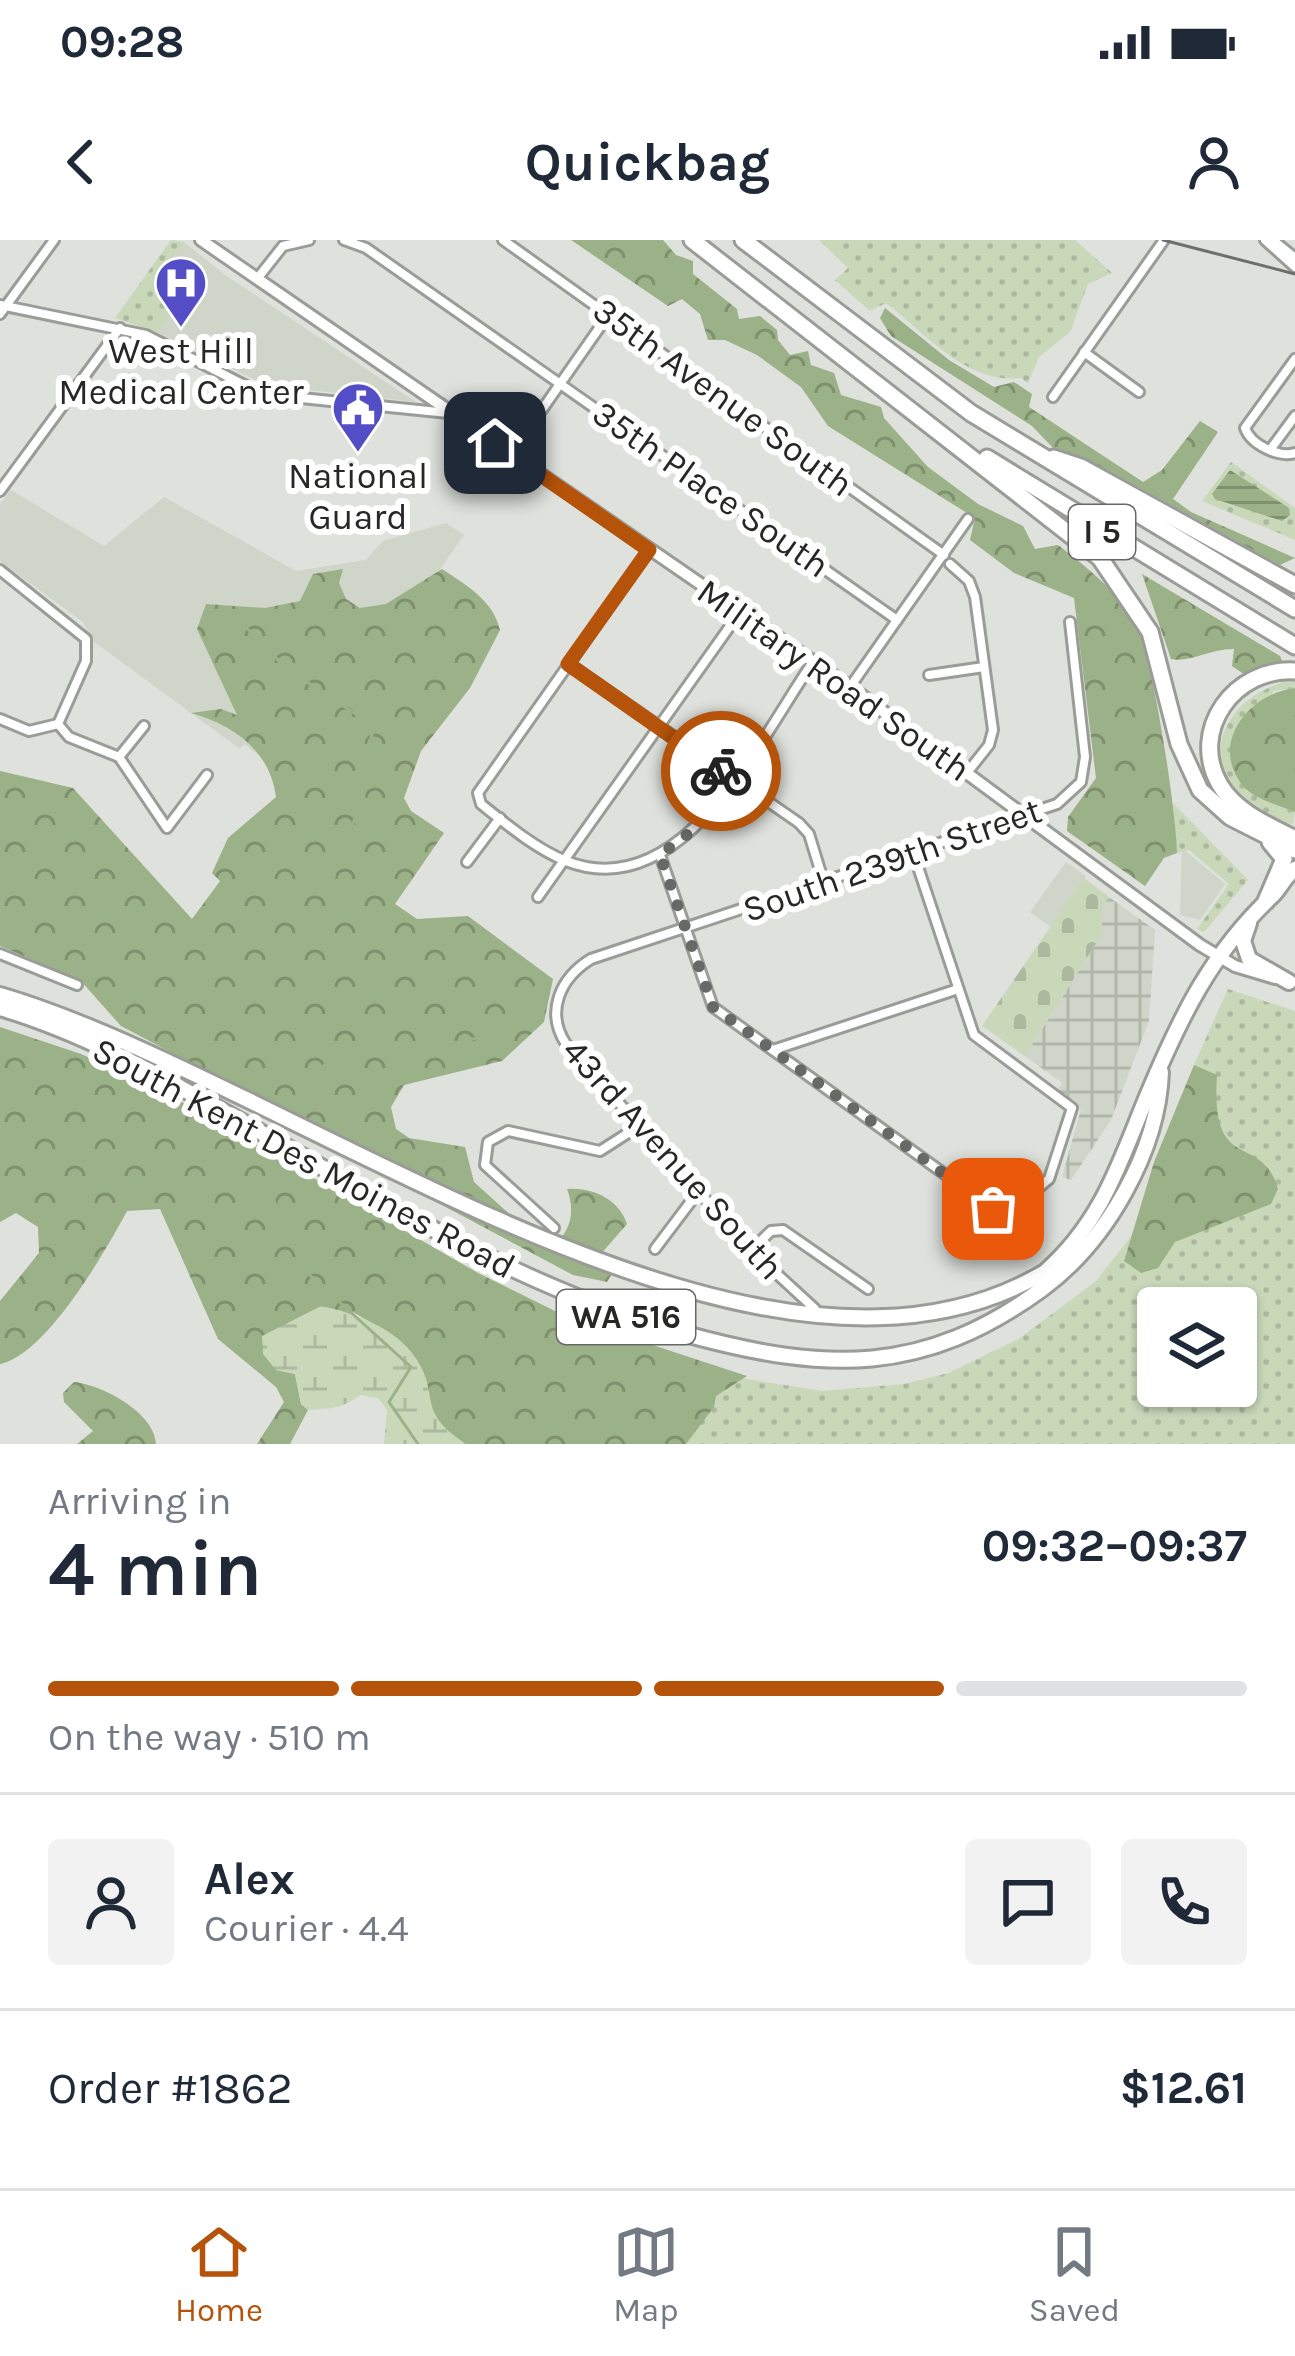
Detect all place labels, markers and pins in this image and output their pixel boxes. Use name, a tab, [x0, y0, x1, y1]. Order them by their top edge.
hospital icon: West Hill Medical Center	[153, 255, 209, 329]
place label: West Hill Medical Center	[58, 330, 305, 413]
public building icon: National Guard	[330, 380, 386, 454]
pin	[444, 392, 546, 494]
place label: National Guard	[288, 455, 428, 538]
pin	[942, 1158, 1044, 1260]

